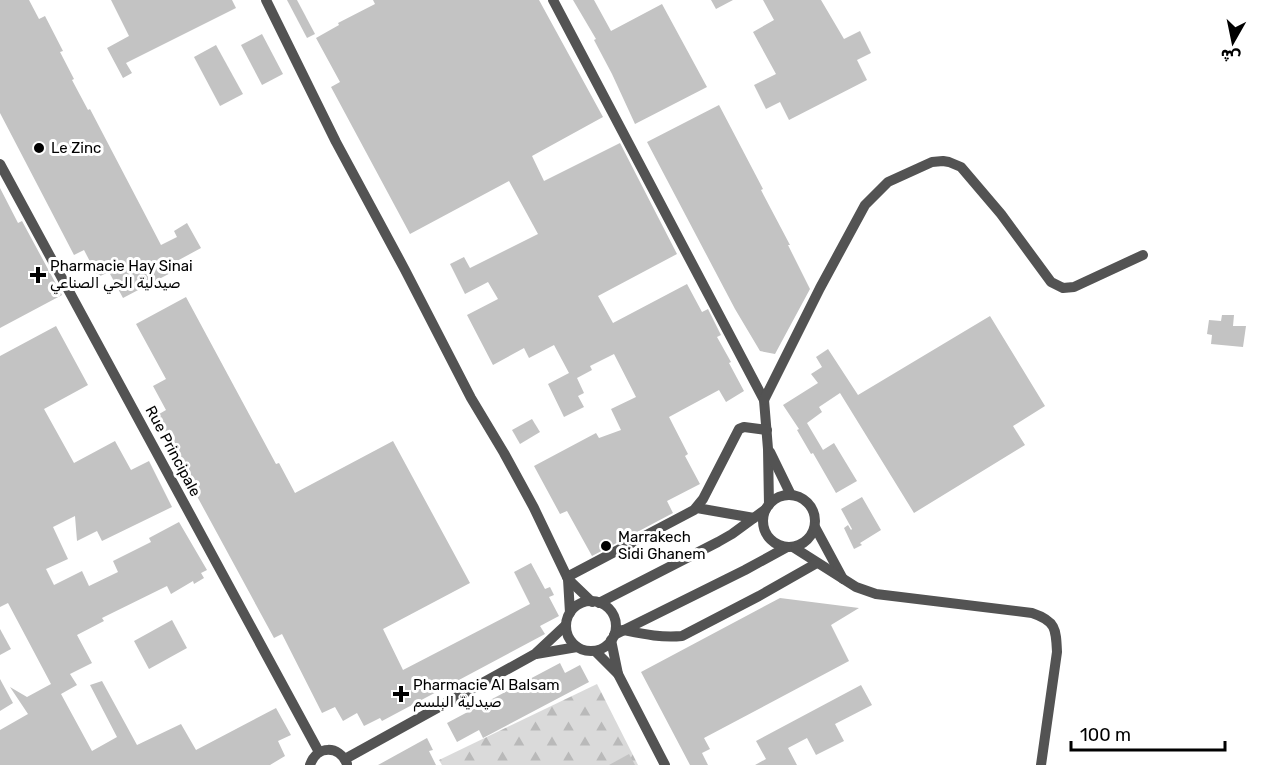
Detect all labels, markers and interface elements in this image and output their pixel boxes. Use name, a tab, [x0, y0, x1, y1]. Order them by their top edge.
north arrow	[1203, 12, 1263, 72]
text: ش	[1219, 45, 1242, 67]
place label: Le Zinc	[51, 139, 101, 157]
marker: Le Zinc	[32, 141, 46, 155]
place label: Pharmacie Hay Sinai صيدلية الحي الصناعي	[50, 257, 193, 295]
marker: Pharmacie Hay Sinai صيدلية الحي الصناعي	[31, 268, 45, 282]
street label: Rue Principale	[142, 403, 204, 499]
place label: Marrakech Sidi Ghanem	[618, 528, 706, 563]
marker: Marrakech Sidi Ghanem	[599, 539, 613, 553]
place label: Pharmacie Al Balsam صيدلية البلسم	[413, 676, 560, 712]
marker: Pharmacie Al Balsam صيدلية البلسم	[394, 687, 408, 701]
scale bar	[1071, 714, 1226, 752]
text: 100 m	[1080, 724, 1131, 746]

